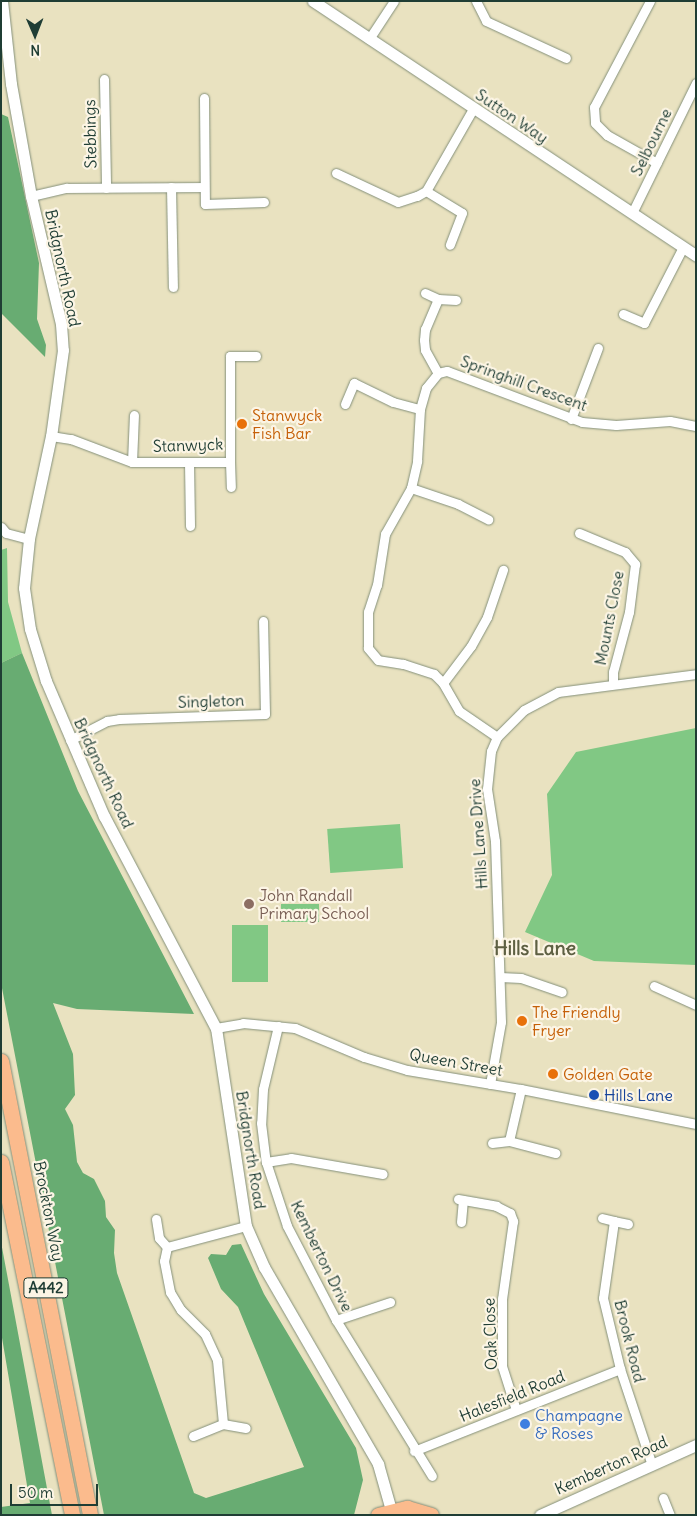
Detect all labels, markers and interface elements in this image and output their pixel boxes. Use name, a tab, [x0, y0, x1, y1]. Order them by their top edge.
north arrow	[10, 10, 60, 60]
text: N	[30, 41, 40, 59]
street label: Sutton Way	[472, 85, 552, 147]
street label: Stebbings	[80, 99, 100, 169]
street label: Selbourne	[626, 105, 676, 179]
street label: Bridgnorth Road	[41, 207, 85, 329]
street label: Springhill Crescent	[458, 351, 590, 415]
place label: Stanwyck Fish Bar	[252, 405, 322, 443]
marker: Stanwyck Fish Bar	[236, 418, 248, 430]
street label: Stanwyck	[153, 434, 223, 456]
street label: Mounts Close	[590, 569, 628, 667]
street label: Singleton	[177, 690, 245, 712]
street label: Bridgnorth Road	[70, 715, 138, 831]
street label: Hills Lane Drive	[465, 778, 491, 890]
place label: John Randall Primary School	[259, 885, 369, 923]
marker: John Randall Primary School	[243, 898, 255, 910]
district label: Hills Lane	[494, 938, 576, 960]
place label: The Friendly Fryer	[532, 1002, 620, 1040]
marker: The Friendly Fryer	[516, 1015, 528, 1027]
street label: Queen Street	[408, 1044, 504, 1080]
place label: Golden Gate	[563, 1064, 653, 1084]
marker: Golden Gate	[547, 1068, 559, 1080]
place label: Hills Lane	[604, 1085, 673, 1105]
street label: Bridgnorth Road	[232, 1089, 270, 1211]
marker: Hills Lane	[588, 1089, 600, 1101]
street label: Brockton Way	[30, 1159, 68, 1263]
street label: Kemberton Drive	[287, 1197, 357, 1315]
road number: A442	[22, 1276, 70, 1300]
street label: Oak Close	[479, 1297, 501, 1371]
street label: Brook Road	[610, 1298, 650, 1384]
street label: Halesfield Road	[457, 1366, 567, 1426]
place label: Champagne & Roses	[535, 1405, 623, 1443]
marker: Champagne & Roses	[519, 1418, 531, 1430]
street label: Kemberton Road	[552, 1432, 670, 1498]
scale bar	[12, 1474, 100, 1506]
text: 50 m	[18, 1483, 53, 1502]

